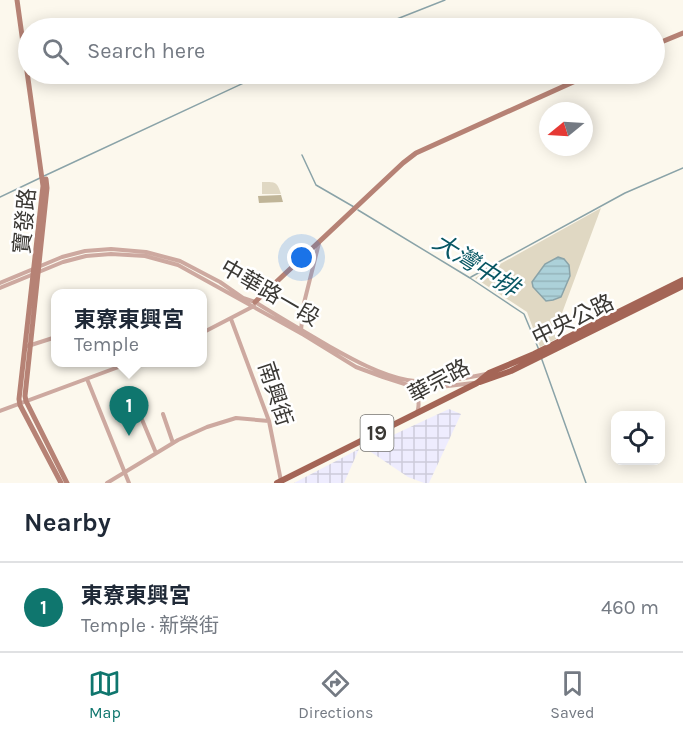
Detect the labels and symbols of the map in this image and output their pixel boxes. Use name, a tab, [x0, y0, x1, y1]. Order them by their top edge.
north arrow	[539, 102, 593, 156]
street label: 寶發路	[9, 187, 41, 255]
water label: 大灣中排	[428, 228, 527, 304]
your location	[287, 243, 316, 272]
street label: 中華路一段	[216, 254, 324, 332]
street label: 中央公路	[528, 289, 618, 351]
street label: 華宗路	[404, 354, 474, 408]
street label: 南興街	[252, 359, 298, 429]
pin: 1	[110, 386, 148, 436]
road number: 19	[360, 415, 394, 451]

